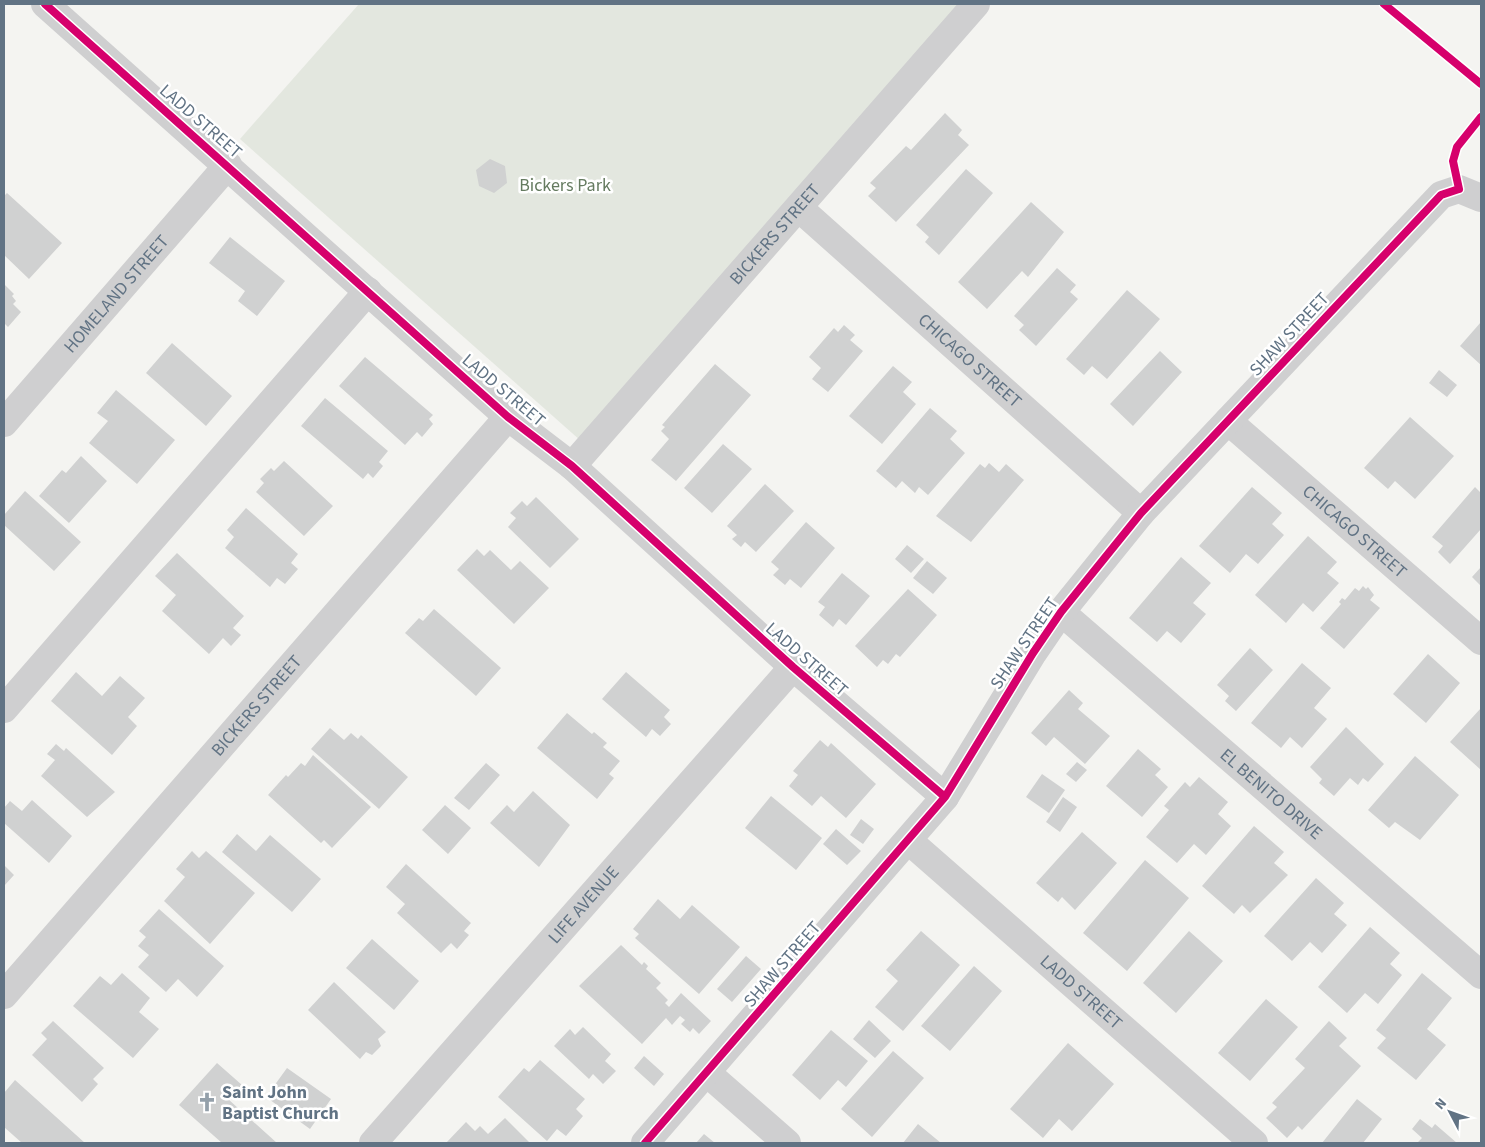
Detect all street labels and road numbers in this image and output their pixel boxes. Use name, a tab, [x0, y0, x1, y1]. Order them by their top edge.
street label: LADD STREET	[154, 78, 248, 165]
street label: BICKERS STREET	[724, 178, 826, 290]
street label: HOMELAND STREET	[58, 229, 175, 359]
street label: SHAW STREET	[1244, 287, 1335, 382]
street label: CHICAGO STREET	[912, 308, 1027, 414]
street label: LADD STREET	[457, 348, 551, 433]
street label: CHICAGO STREET	[1297, 479, 1412, 584]
street label: SHAW STREET	[984, 592, 1065, 694]
street label: LADD STREET	[760, 616, 854, 703]
street label: BICKERS STREET	[206, 650, 308, 762]
street label: EL BENITO DRIVE	[1214, 743, 1328, 845]
street label: LIFE AVENUE	[542, 860, 625, 949]
street label: SHAW STREET	[738, 916, 827, 1013]
street label: LADD STREET	[1034, 949, 1128, 1035]

